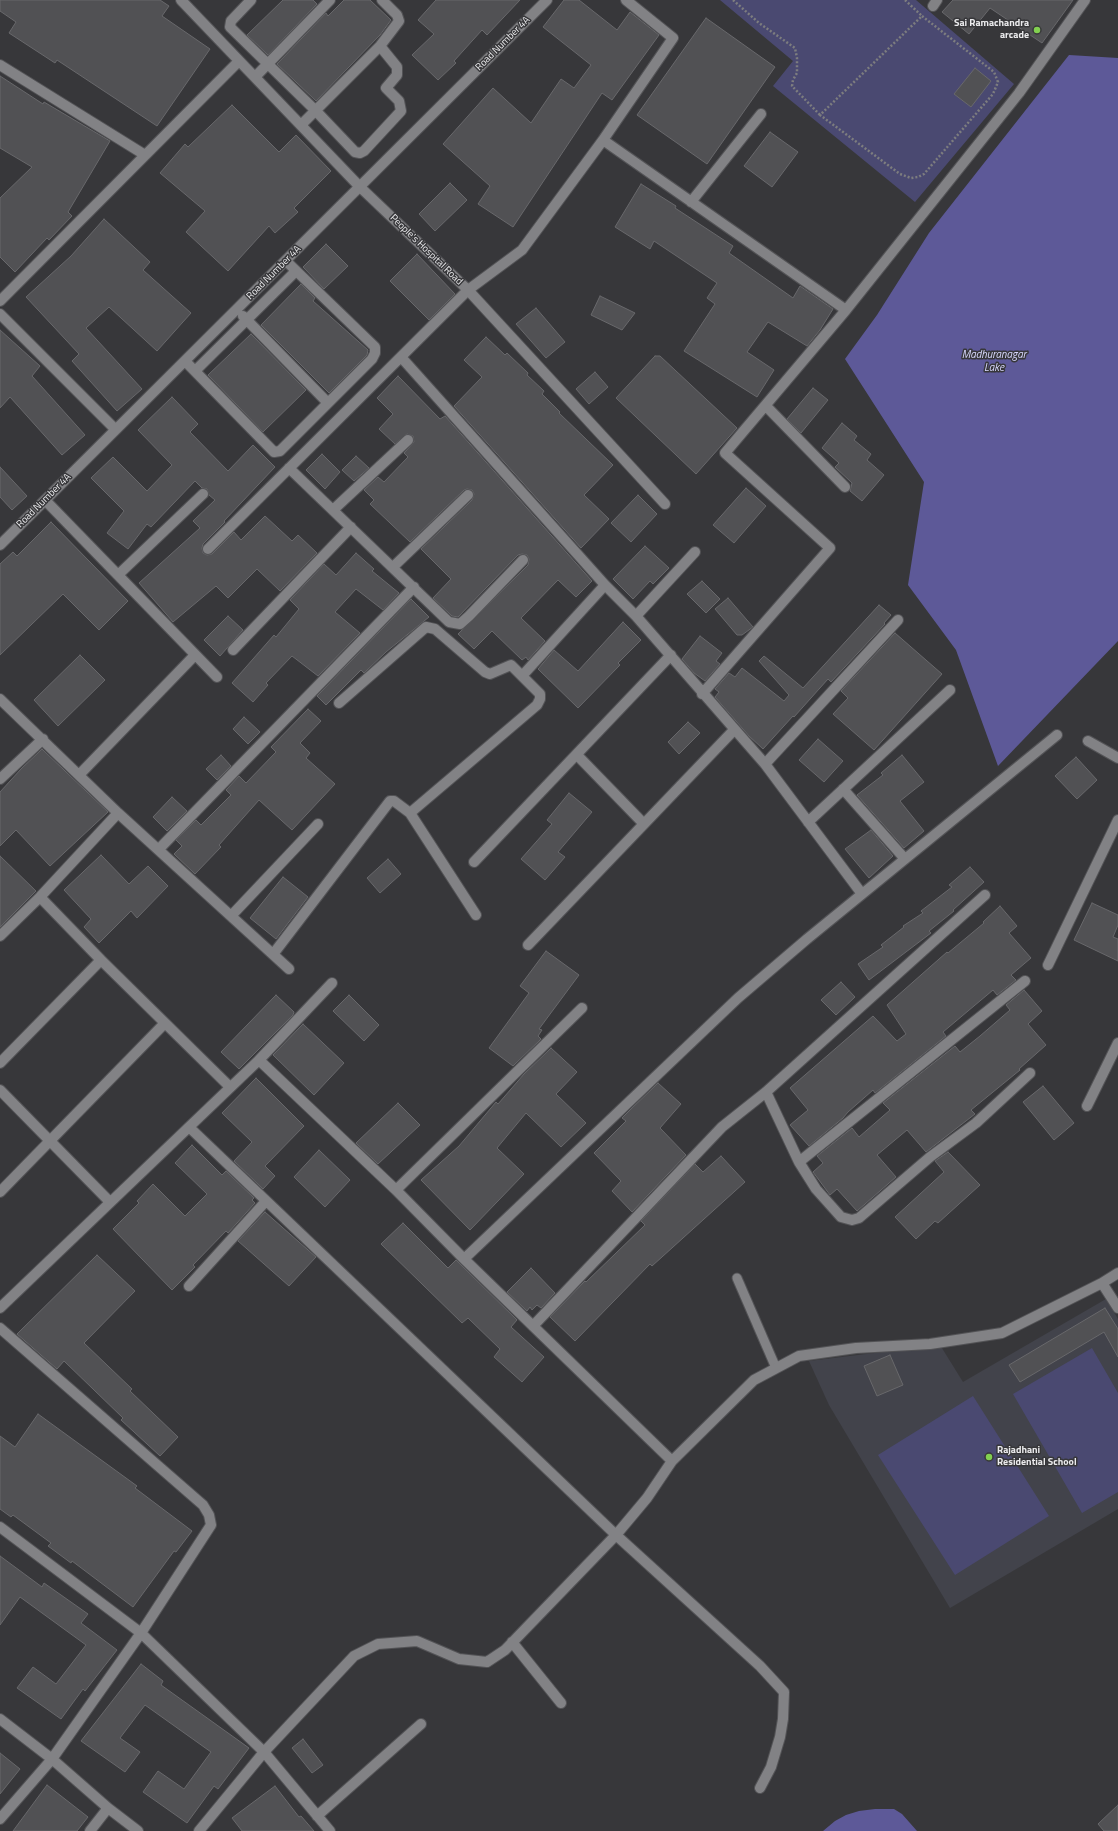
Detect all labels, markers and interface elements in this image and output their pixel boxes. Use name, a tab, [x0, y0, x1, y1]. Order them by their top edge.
street label: Road Number 4A	[473, 14, 533, 74]
place label: Sai Ramachandra arcade	[954, 18, 1029, 42]
marker: Sai Ramachandra arcade	[1032, 25, 1042, 35]
street label: People's Hospital Road	[387, 212, 465, 288]
street label: Road Number 4A	[244, 243, 304, 303]
water label: Madhuranagar Lake	[962, 348, 1026, 374]
street label: Road Number 4A	[14, 471, 74, 531]
place label: Rajadhani Residential School	[997, 1445, 1077, 1468]
marker: Rajadhani Residential School	[984, 1452, 994, 1462]

